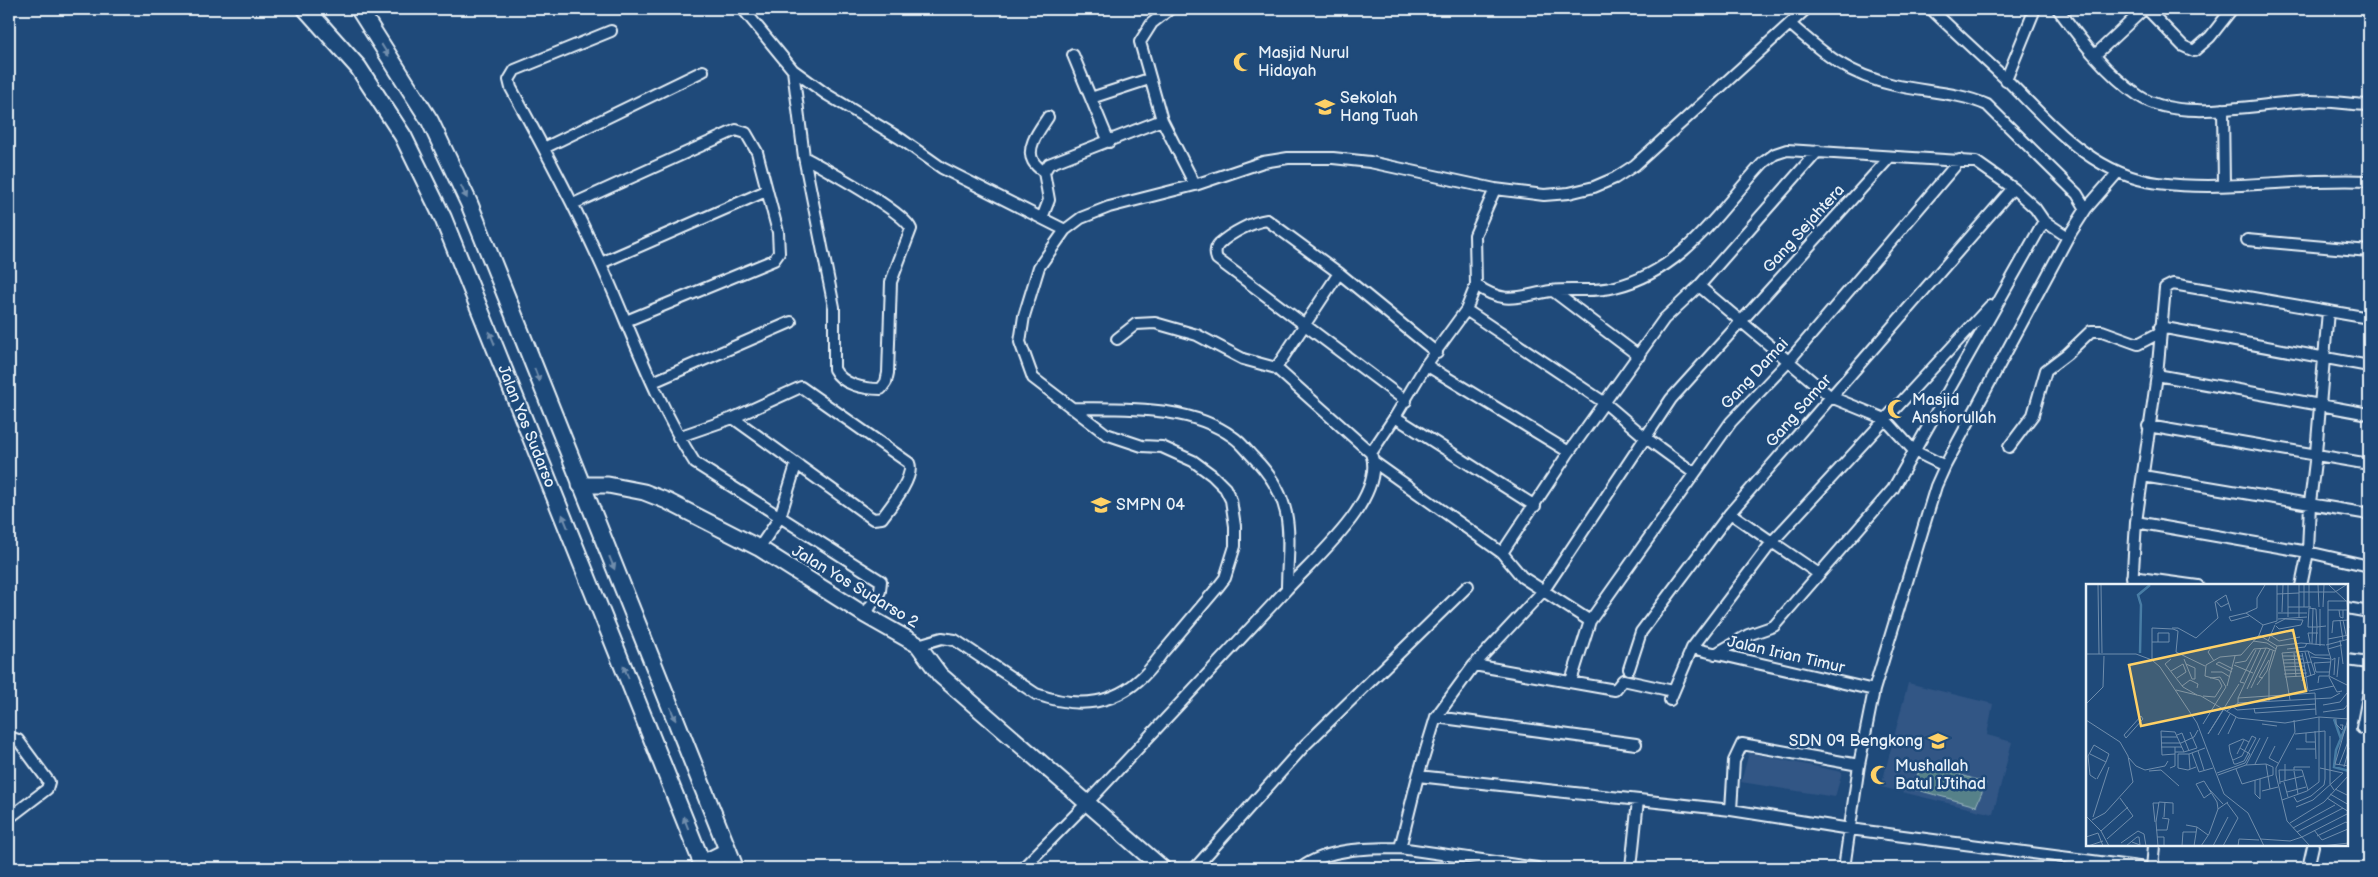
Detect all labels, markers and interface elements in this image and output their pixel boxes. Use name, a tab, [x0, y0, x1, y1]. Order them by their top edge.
one-way arrow	[381, 43, 390, 57]
place label: Masjid Nurul Hidayah	[1258, 44, 1349, 81]
mosque icon: Masjid Nurul Hidayah	[1232, 51, 1254, 73]
place label: Sekolah Hang Tuah	[1340, 89, 1418, 126]
school or university icon: Sekolah Hang Tuah	[1314, 96, 1336, 118]
street label: Gang Sejahtera	[1759, 181, 1849, 277]
one-way arrow	[460, 185, 468, 199]
one-way arrow	[487, 331, 495, 345]
street label: Gang Damai	[1717, 335, 1793, 413]
street label: Jalan Yos Sudarso	[493, 362, 560, 490]
one-way arrow	[534, 368, 541, 383]
street label: Gang Samar	[1762, 371, 1836, 451]
place label: Masjid Anshorullah	[1912, 391, 1996, 428]
mosque icon: Masjid Anshorullah	[1886, 398, 1908, 420]
school or university icon: SMPN 04	[1090, 494, 1112, 516]
place label: SMPN 04	[1116, 496, 1185, 515]
one-way arrow	[561, 514, 569, 528]
street label: Jalan Yos Sudarso 2	[788, 542, 922, 633]
one-way arrow	[608, 556, 616, 570]
inset map	[2086, 584, 2348, 847]
street label: Jalan Irian Timur	[1725, 632, 1847, 678]
one-way arrow	[622, 664, 630, 679]
one-way arrow	[669, 706, 677, 721]
school or university icon: SDN 09 Bengkong	[1927, 730, 1949, 752]
place label: SDN 09 Bengkong	[1789, 732, 1923, 751]
place label: Mushallah Batul IJtihad	[1895, 757, 1986, 794]
mosque icon: Mushallah Batul IJtihad	[1869, 764, 1891, 786]
one-way arrow	[682, 815, 690, 830]

